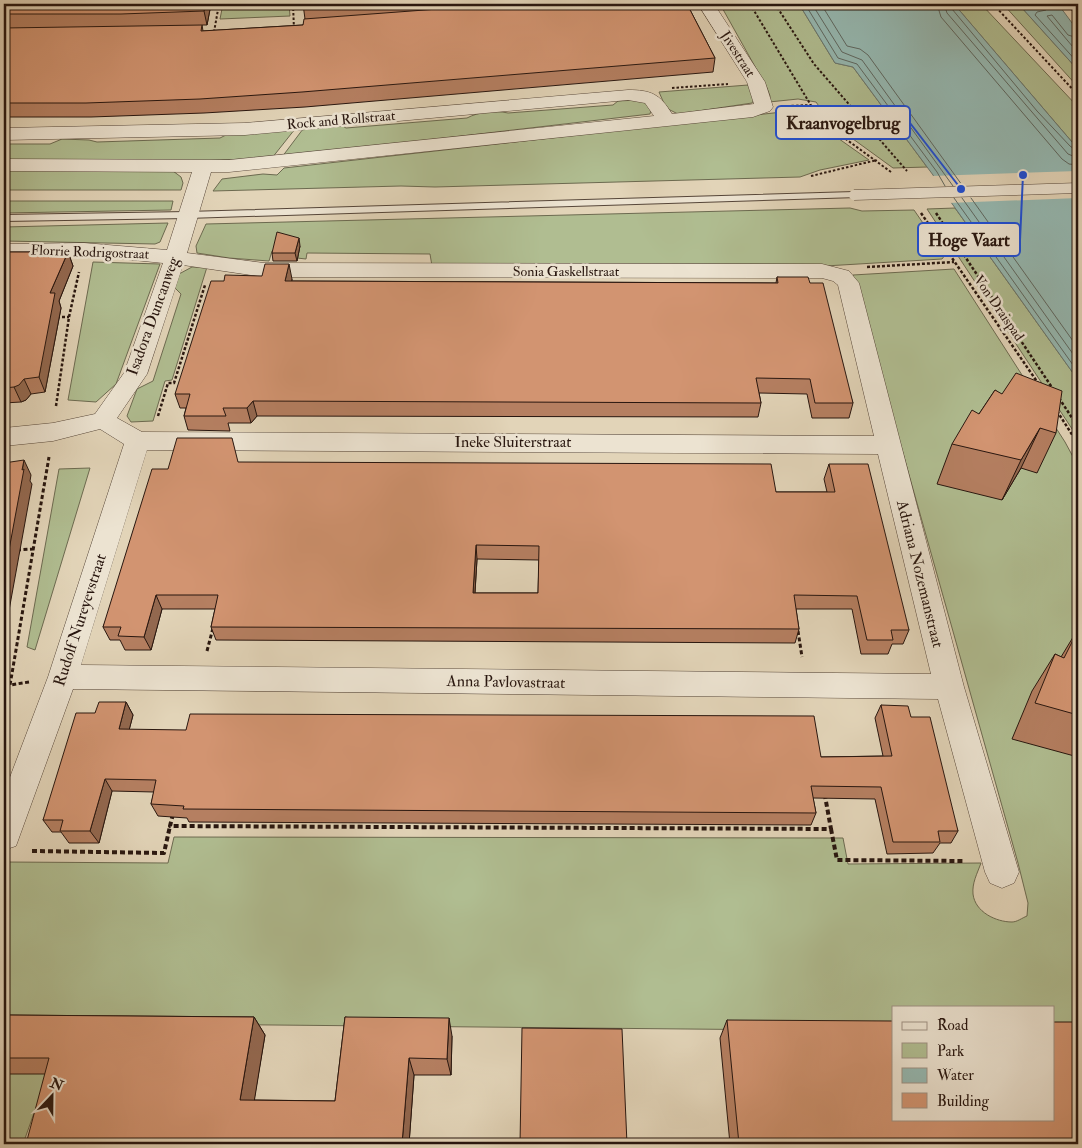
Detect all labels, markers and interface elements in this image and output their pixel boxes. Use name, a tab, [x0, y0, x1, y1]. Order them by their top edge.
street label: Jivestraat	[716, 27, 759, 81]
callout: Kraanvogelbrug	[776, 106, 910, 139]
street label: Rock and Rollstraat	[286, 107, 396, 133]
text: Kraanvogelbrug	[786, 112, 901, 135]
callout: Hoge Vaart	[918, 223, 1020, 256]
text: Hoge Vaart	[928, 229, 1010, 252]
street label: Florrie Rodrigostraat	[30, 241, 150, 263]
street label: Isadora Duncanweg	[122, 253, 184, 378]
street label: Sonia Gaskellstraat	[513, 263, 620, 280]
street label: Von Draispad	[969, 272, 1028, 345]
street label: Ineke Sluiterstraat	[454, 432, 572, 452]
street label: Adriana Nozemanstraat	[892, 497, 948, 650]
street label: Rudolf Nureyevstraat	[49, 551, 111, 689]
street label: Anna Pavlovastraat	[445, 671, 566, 693]
legend	[892, 1006, 1054, 1120]
text: Road	[937, 1016, 969, 1035]
text: Park	[937, 1042, 964, 1061]
text: Water	[936, 1066, 974, 1085]
north arrow	[28, 1070, 78, 1120]
text: N	[47, 1074, 66, 1095]
text: Building	[937, 1092, 989, 1111]

